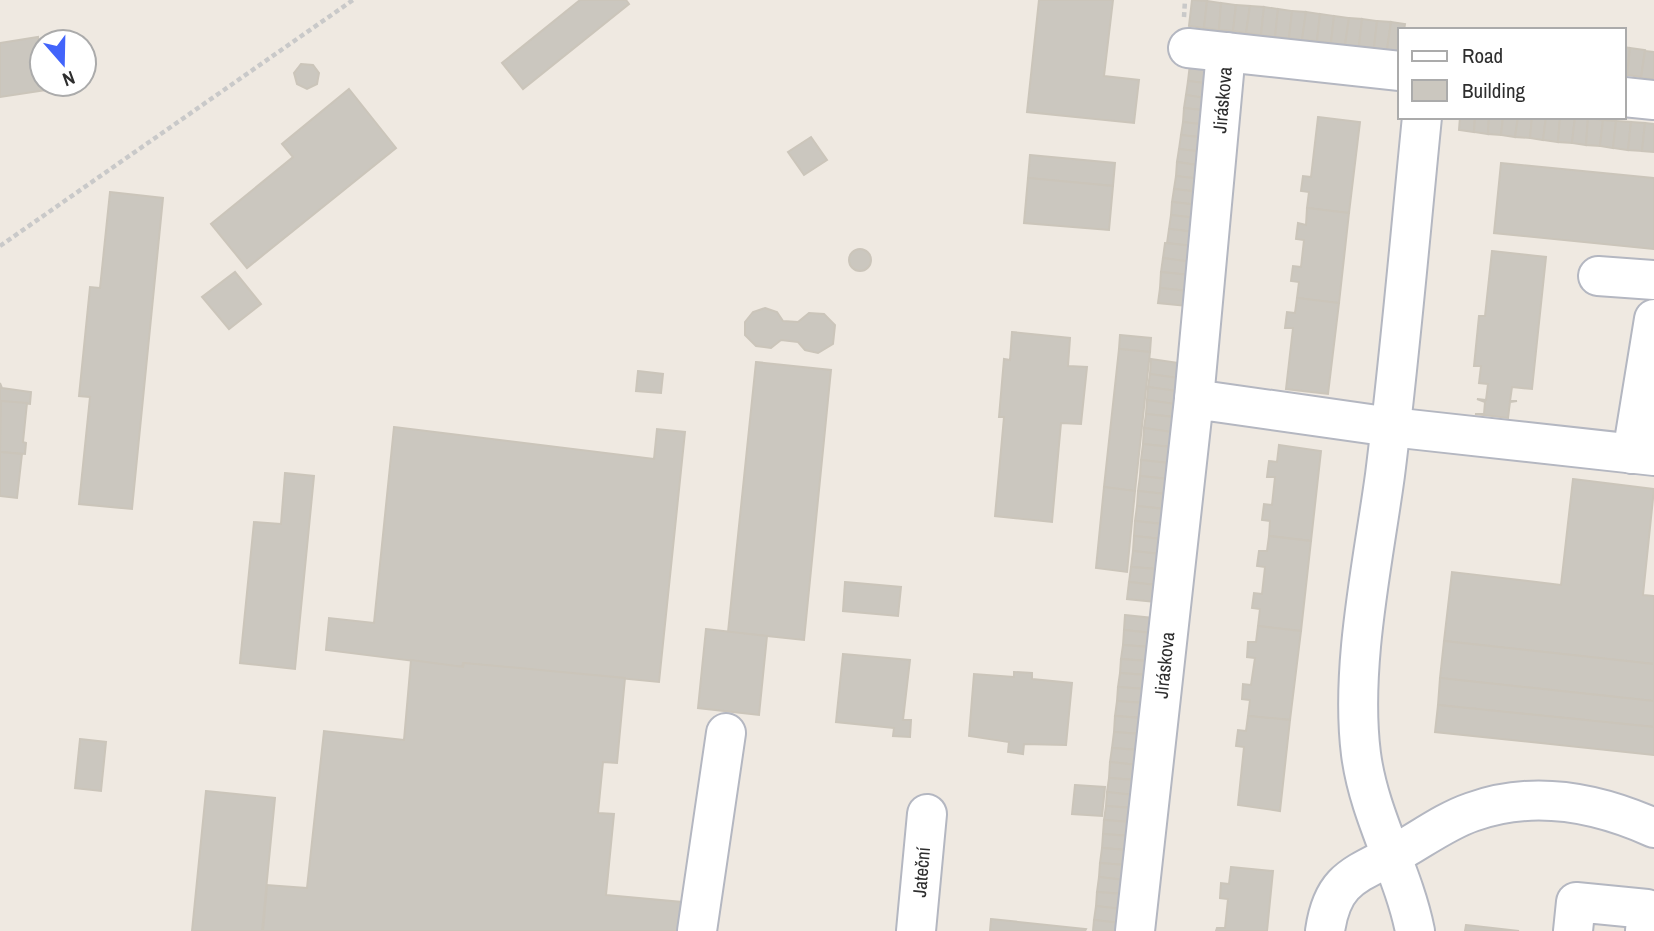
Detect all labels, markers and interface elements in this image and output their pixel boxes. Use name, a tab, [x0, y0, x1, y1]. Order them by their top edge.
north arrow	[28, 28, 98, 98]
legend	[1398, 28, 1626, 119]
text: Road	[1462, 41, 1503, 70]
text: N	[59, 65, 79, 93]
street label: Jiráskova	[1206, 65, 1238, 134]
text: Building	[1462, 76, 1526, 105]
street label: Jiráskova	[1148, 630, 1180, 700]
street label: Jateční	[906, 845, 936, 898]

